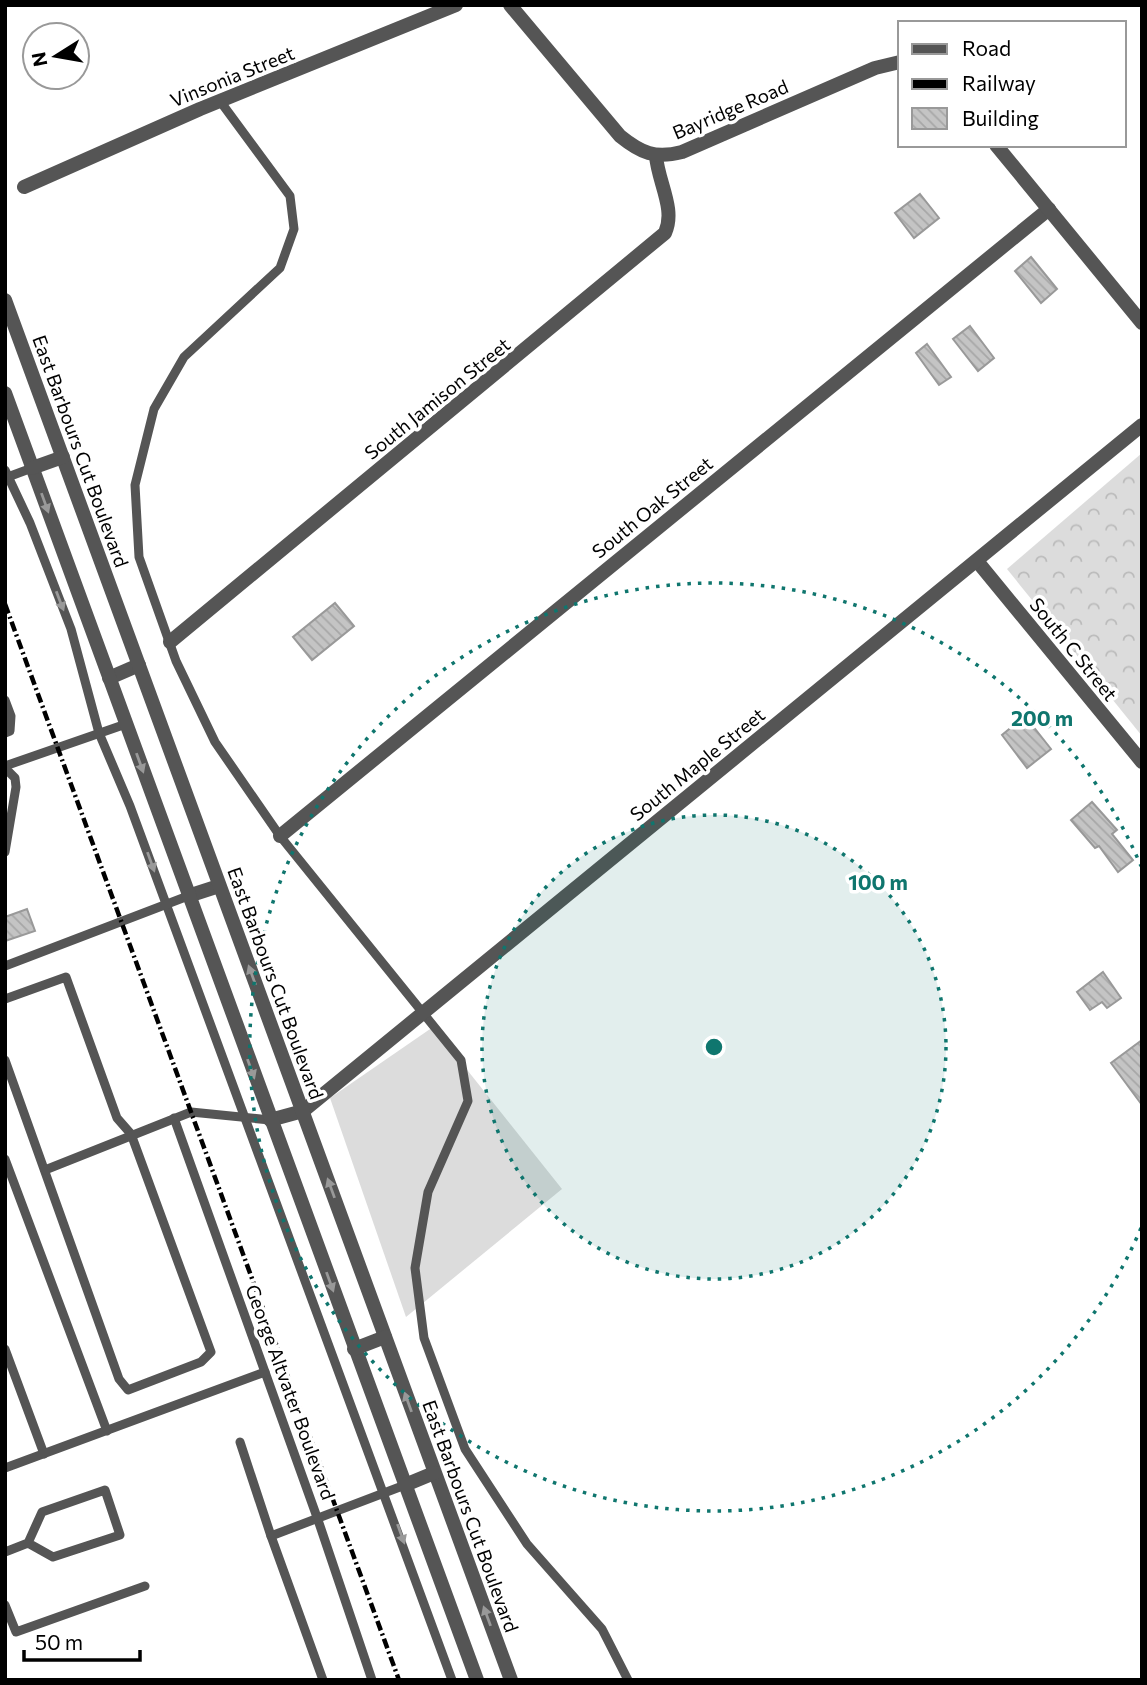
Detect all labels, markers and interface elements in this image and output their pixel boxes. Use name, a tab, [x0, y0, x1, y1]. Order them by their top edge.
north arrow	[21, 21, 91, 91]
legend	[898, 21, 1126, 147]
text: Road	[962, 35, 1011, 60]
street label: Vinsonia Street	[167, 41, 298, 111]
text: N	[26, 50, 51, 69]
text: Railway	[962, 70, 1036, 95]
street label: Bayridge Road	[669, 74, 791, 144]
text: Building	[962, 105, 1039, 130]
street label: East Barbours Cut Boulevard	[28, 332, 134, 570]
street label: South Jamison Street	[360, 332, 515, 464]
street label: South Oak Street	[587, 451, 717, 563]
one-way arrow	[40, 492, 51, 513]
one-way arrow	[54, 590, 65, 611]
street label: South C Street	[1025, 593, 1123, 705]
street label: South Maple Street	[625, 702, 769, 825]
text: 200 m	[1011, 705, 1073, 730]
one-way arrow	[135, 752, 146, 773]
one-way arrow	[146, 851, 157, 872]
street label: East Barbours Cut Boulevard	[223, 864, 329, 1102]
text: 100 m	[848, 869, 908, 894]
one-way arrow	[246, 965, 257, 986]
centre of rings	[702, 1035, 726, 1059]
one-way arrow	[246, 1058, 257, 1079]
one-way arrow	[325, 1178, 336, 1199]
one-way arrow	[324, 1272, 335, 1293]
street label: George Altvater Boulevard	[241, 1281, 341, 1503]
one-way arrow	[403, 1392, 414, 1413]
street label: East Barbours Cut Boulevard	[418, 1397, 524, 1635]
one-way arrow	[395, 1524, 406, 1545]
one-way arrow	[482, 1605, 493, 1626]
scale bar	[24, 1618, 140, 1662]
text: 50 m	[35, 1629, 83, 1654]

